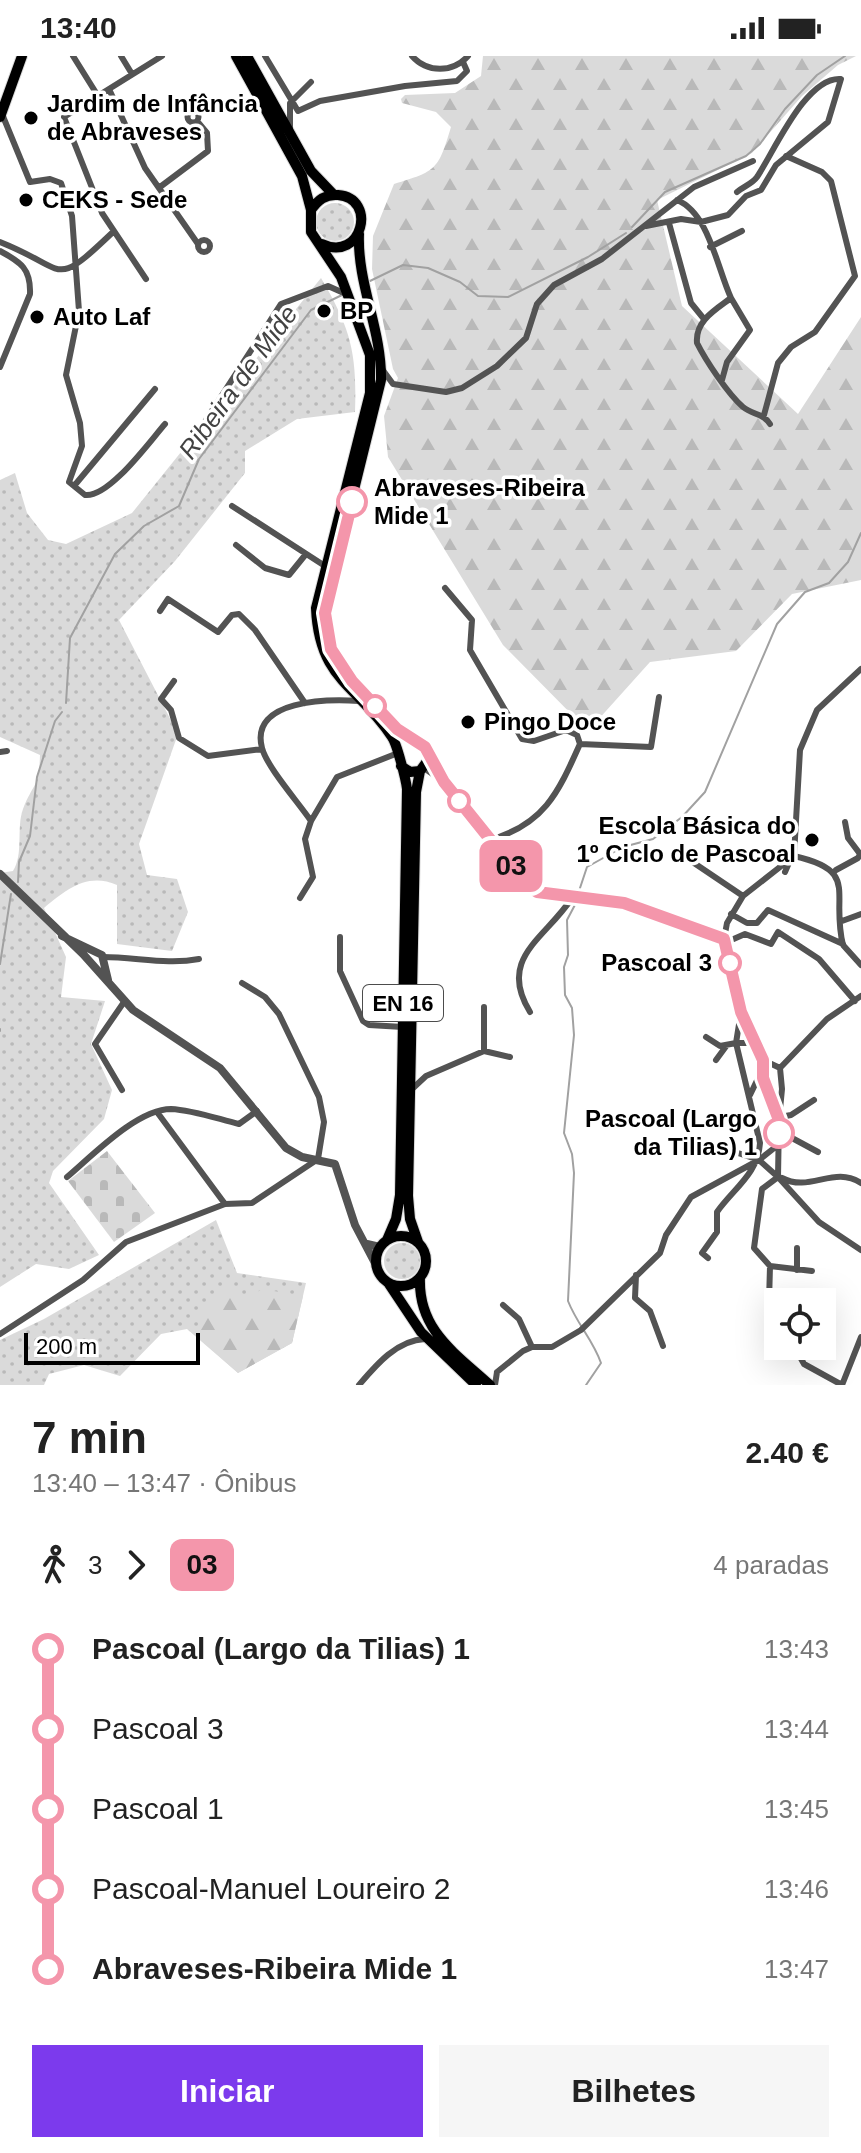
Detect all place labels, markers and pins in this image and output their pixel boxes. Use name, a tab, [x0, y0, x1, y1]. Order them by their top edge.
place label: Jardim de Infância de Abraveses	[47, 90, 258, 145]
marker: Jardim de Infância de Abraveses	[22, 109, 40, 127]
place label: CEKS - Sede	[42, 186, 187, 213]
marker: CEKS - Sede	[17, 191, 35, 209]
place label: BP	[340, 297, 373, 324]
marker: BP	[315, 302, 333, 320]
place label: Auto Laf	[53, 303, 151, 330]
marker: Auto Laf	[28, 308, 46, 326]
place label: Abraveses-Ribeira Mide 1	[374, 474, 585, 529]
marker: Abraveses-Ribeira Mide 1	[337, 487, 367, 517]
unlabelled marker	[364, 695, 386, 717]
place label: Pingo Doce	[484, 708, 616, 735]
marker: Pingo Doce	[459, 713, 477, 731]
unlabelled marker	[448, 790, 470, 812]
place label: Escola Básica do 1º Ciclo de Pascoal	[576, 812, 796, 867]
marker: Escola Básica do 1º Ciclo de Pascoal	[803, 831, 821, 849]
place label: Pascoal 3	[601, 949, 712, 976]
marker: Pascoal 3	[719, 952, 741, 974]
place label: Pascoal (Largo da Tilias) 1	[585, 1105, 757, 1160]
marker: Pascoal (Largo da Tilias) 1	[764, 1118, 794, 1148]

